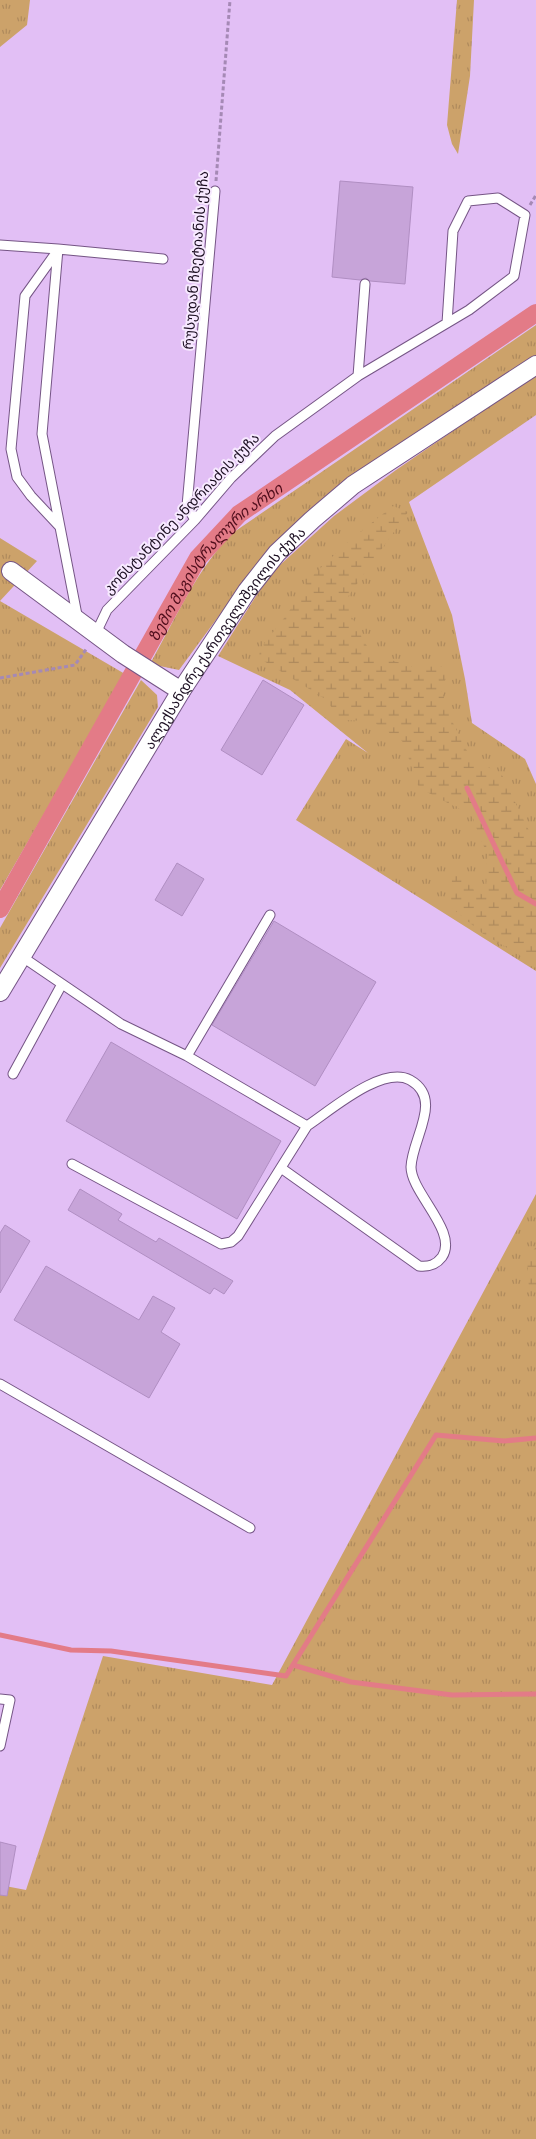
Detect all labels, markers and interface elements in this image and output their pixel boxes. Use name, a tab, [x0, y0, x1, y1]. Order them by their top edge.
street label: რუსუდან ჩხეტიანის ქუჩა	[179, 170, 212, 350]
street label: კონსტანტინე ანდრიაძის ქუჩა	[99, 429, 263, 598]
water label: ზემო მაგისტრალური არხი	[144, 478, 286, 644]
street label: ალექსანდრე ქართველიშვილის ქუჩა	[140, 523, 308, 752]

